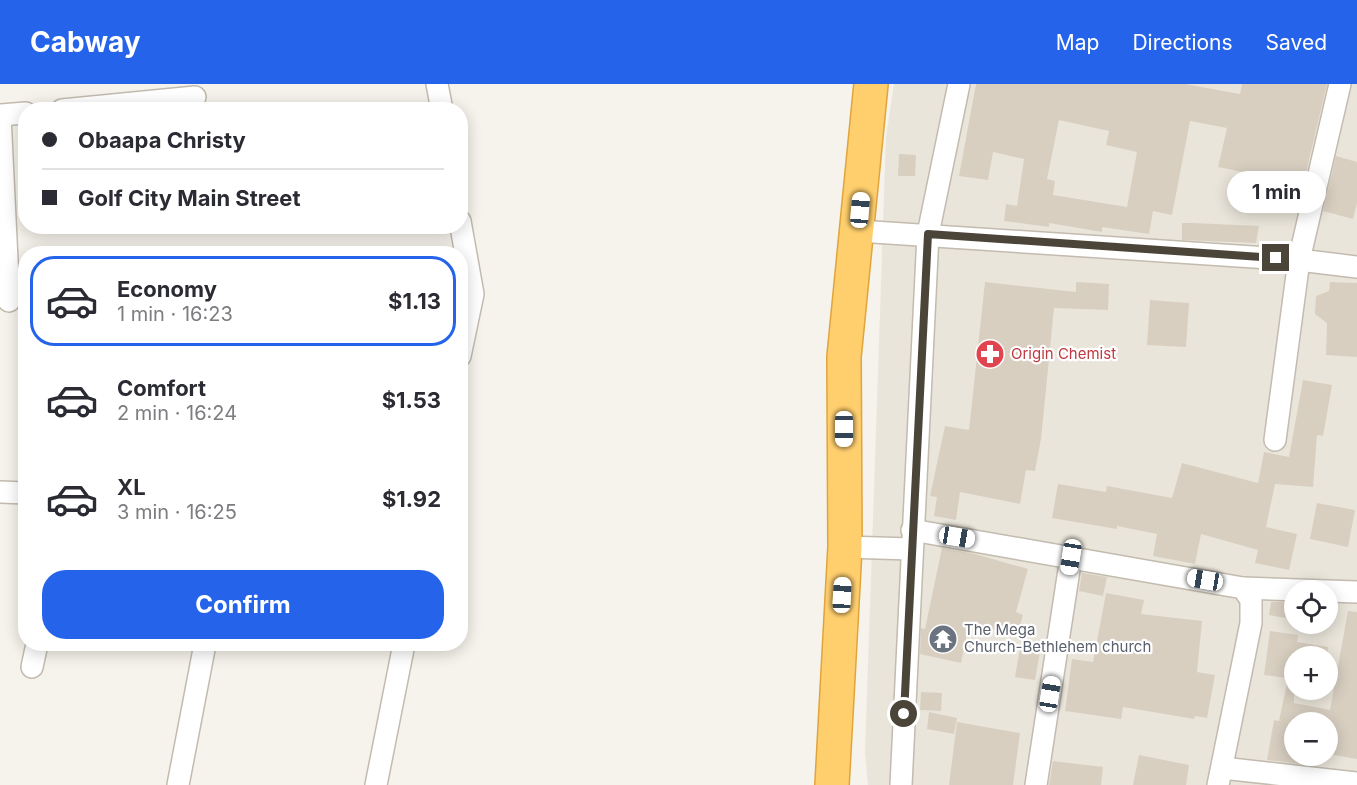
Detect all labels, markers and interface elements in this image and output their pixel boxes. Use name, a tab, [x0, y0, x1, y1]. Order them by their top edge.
text: Cabway	[30, 25, 141, 59]
text: Map	[1056, 30, 1099, 55]
text: Directions	[1132, 30, 1233, 55]
text: Saved	[1266, 30, 1327, 55]
text: Obaapa Christy	[78, 127, 246, 153]
callout: 1 min	[1226, 171, 1326, 213]
text: 1 min	[1252, 180, 1301, 204]
text: Golf City Main Street	[78, 185, 300, 211]
car	[849, 191, 871, 229]
route end	[1262, 244, 1289, 271]
icon: car	[45, 274, 99, 328]
text: Economy	[117, 276, 217, 302]
text: $1.13	[388, 288, 441, 314]
text: 1 min · 16:23	[117, 302, 233, 326]
pharmacy icon: Origin Chemist	[974, 338, 1006, 370]
place label: Origin Chemist	[1011, 344, 1116, 363]
icon: car	[45, 373, 99, 427]
text: Comfort	[117, 375, 206, 401]
text: $1.53	[382, 387, 441, 413]
text: 2 min · 16:24	[117, 401, 237, 425]
car	[835, 411, 853, 447]
icon: car	[45, 472, 99, 526]
text: XL	[117, 474, 146, 500]
text: $1.92	[382, 486, 441, 512]
text: 3 min · 16:25	[117, 500, 237, 524]
car	[938, 525, 976, 549]
car	[1059, 538, 1083, 576]
car	[1186, 568, 1224, 592]
button: Confirm	[42, 570, 444, 639]
car	[832, 577, 852, 613]
map controls	[1284, 580, 1338, 766]
button: locate	[1284, 580, 1338, 634]
place label: The Mega Church-Bethlehem church	[964, 620, 1151, 656]
temple icon: The Mega Church-Bethlehem church	[927, 623, 959, 655]
button: +	[1284, 646, 1338, 700]
car	[1038, 675, 1062, 713]
route start	[890, 700, 917, 727]
button: −	[1284, 712, 1338, 766]

